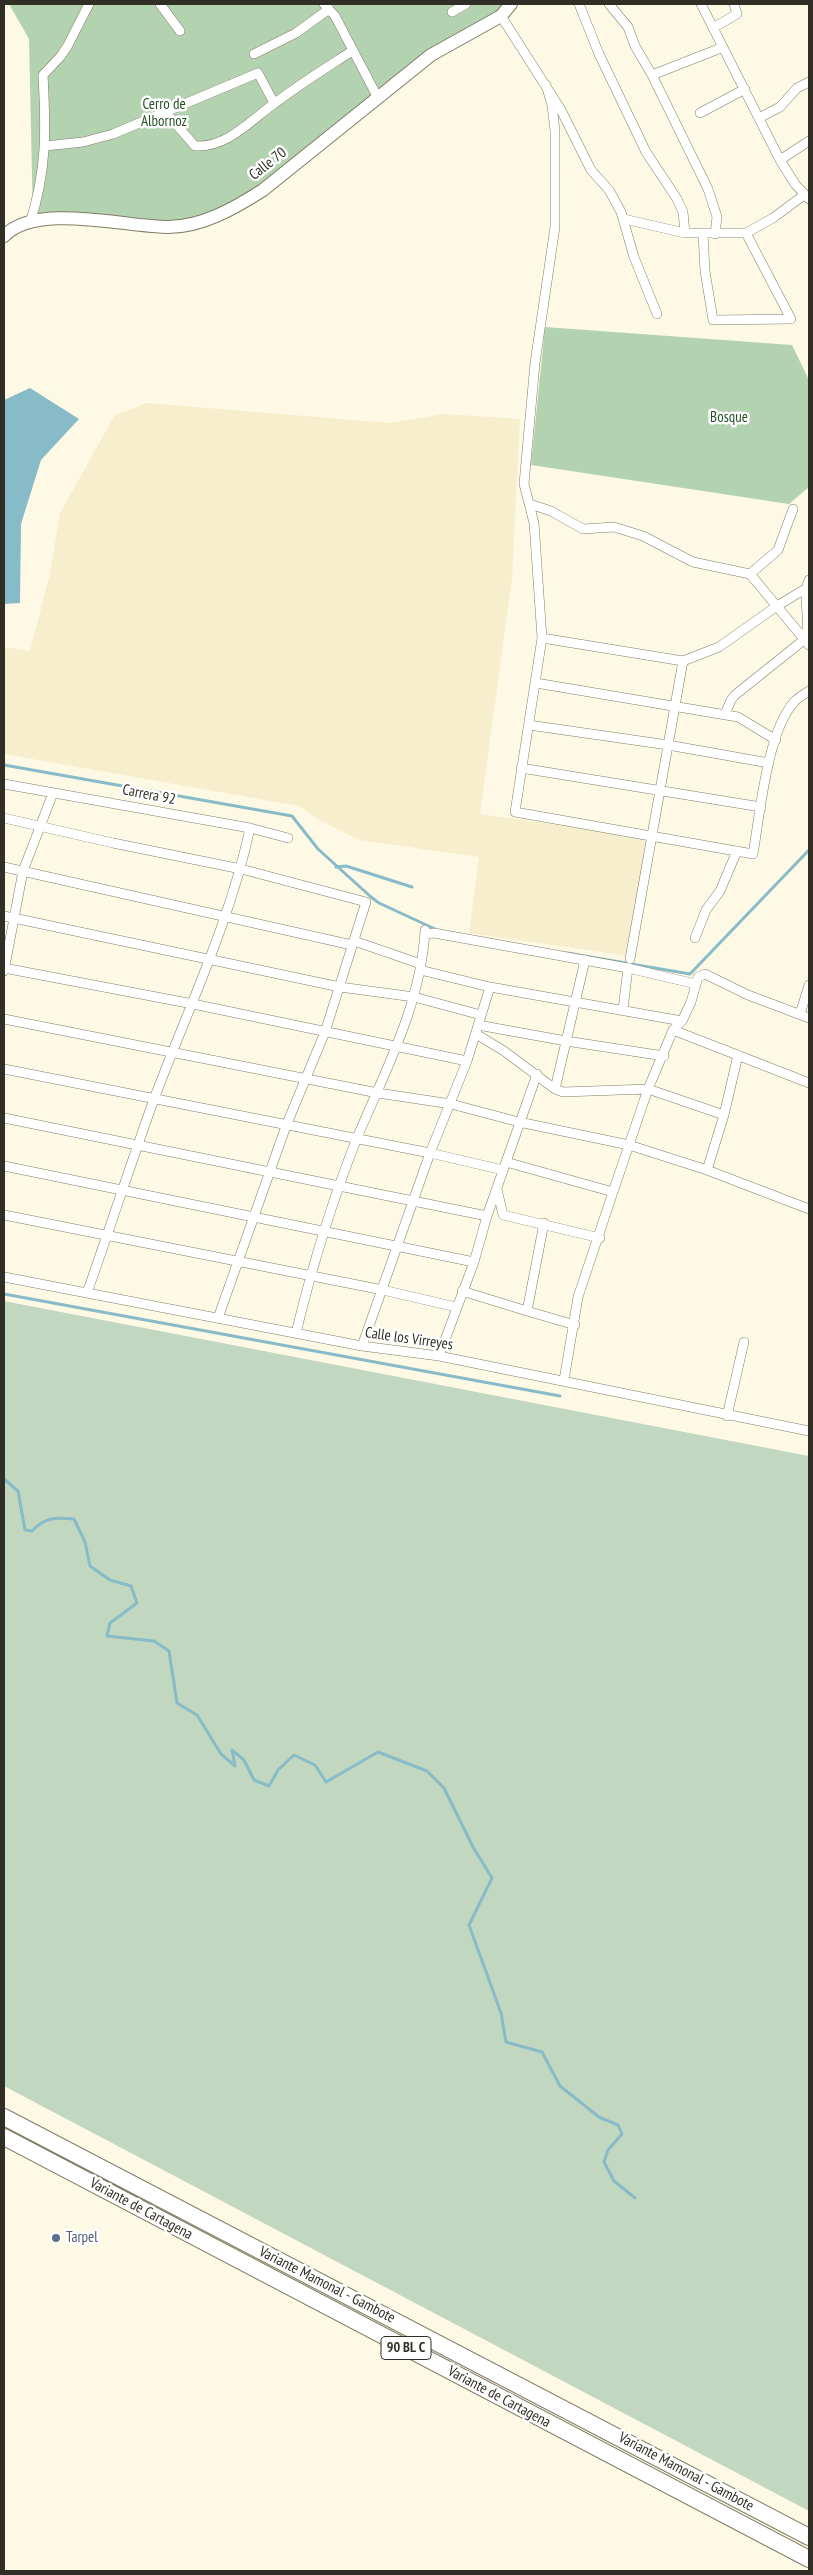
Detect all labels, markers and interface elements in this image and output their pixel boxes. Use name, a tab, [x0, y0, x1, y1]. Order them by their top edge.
park label: Cerro de Albornoz	[141, 96, 187, 131]
street label: Calle 70	[246, 144, 290, 184]
park label: Bosque	[710, 409, 748, 427]
street label: Carrera 92	[121, 781, 177, 809]
street label: Calle los Virreyes	[364, 1324, 454, 1354]
street label: Variante de Cartagena	[86, 2174, 196, 2244]
place label: Tarpel	[66, 2229, 98, 2247]
marker: Tarpel	[50, 2232, 62, 2244]
street label: Variante Mamonal - Gambote	[256, 2243, 398, 2327]
road number: 90 BL C	[381, 2336, 431, 2360]
street label: Variante de Cartagena	[444, 2362, 554, 2432]
street label: Variante Mamonal - Gambote	[615, 2429, 757, 2515]

